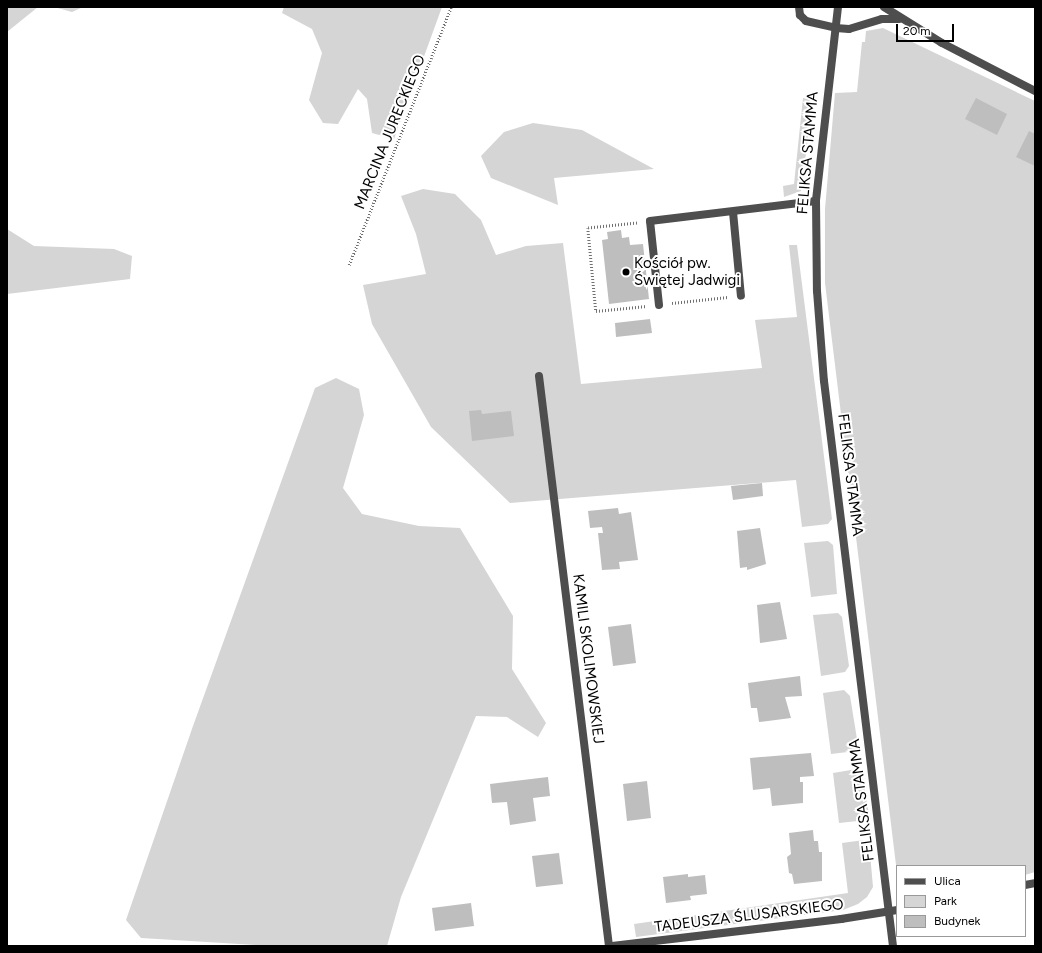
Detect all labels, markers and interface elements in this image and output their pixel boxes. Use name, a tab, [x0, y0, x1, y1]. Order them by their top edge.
scale bar	[898, 16, 956, 42]
text: 20 m	[903, 24, 931, 38]
street label: MARCINA JURECKIEGO	[351, 52, 429, 212]
street label: FELIKSA STAMMA	[794, 91, 822, 215]
place label: Kościół pw. Świętej Jadwigi	[634, 254, 740, 289]
marker: Kościół pw. Świętej Jadwigi	[621, 267, 631, 277]
street label: FELIKSA STAMMA	[834, 413, 866, 537]
street label: KAMILI SKOLIMOWSKIEJ	[569, 573, 607, 745]
street label: FELIKSA STAMMA	[846, 738, 878, 862]
legend	[896, 865, 1026, 937]
text: Ulica	[934, 874, 961, 888]
text: Park	[934, 894, 957, 908]
street label: TADEUSZA ŚLUSARSKIEGO	[653, 895, 845, 937]
text: Budynek	[934, 914, 980, 928]

